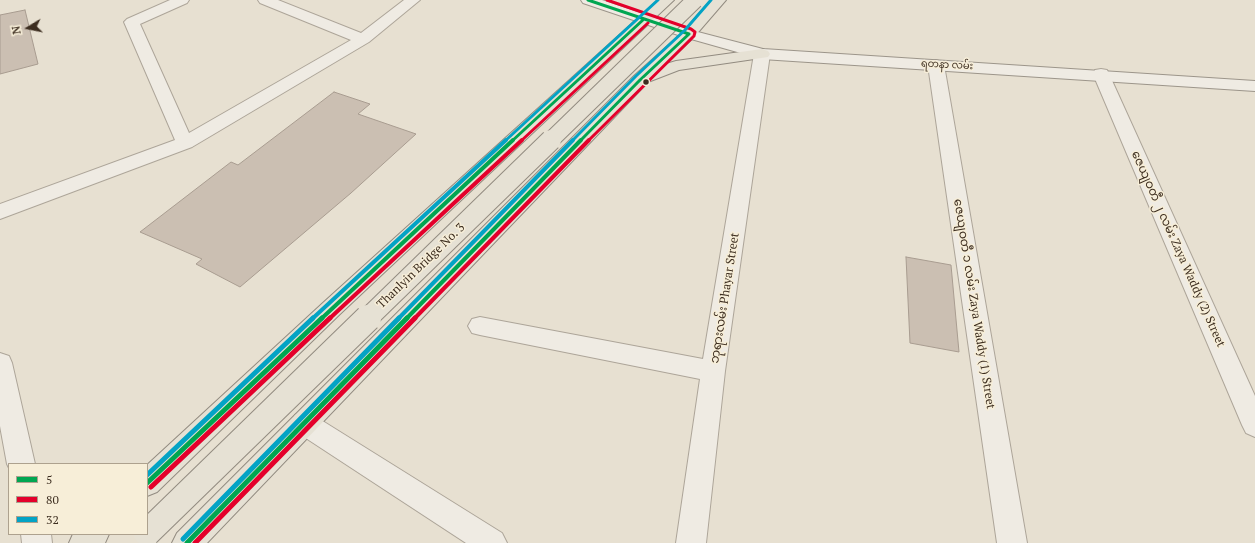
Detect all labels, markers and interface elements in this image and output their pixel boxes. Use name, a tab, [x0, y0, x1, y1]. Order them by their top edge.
north arrow	[8, 8, 48, 48]
text: N	[9, 25, 24, 35]
street label: ရတနာ လမ်း	[921, 58, 973, 72]
unlabelled marker	[641, 77, 651, 87]
street label: ဇေယျဝတီ ၂ လမ်း Zaya Waddy (2) Street	[1128, 149, 1228, 349]
street label: ဇေယျဝတီ ၁ လမ်း Zaya Waddy (1) Street	[950, 198, 998, 410]
street label: Thanlyin Bridge No. 3	[374, 220, 468, 312]
street label: ဘုရားလမ်း Phayar Street	[708, 232, 742, 364]
legend	[8, 463, 148, 535]
text: 5	[46, 472, 52, 487]
text: 80	[46, 492, 59, 507]
text: 32	[46, 512, 59, 527]

